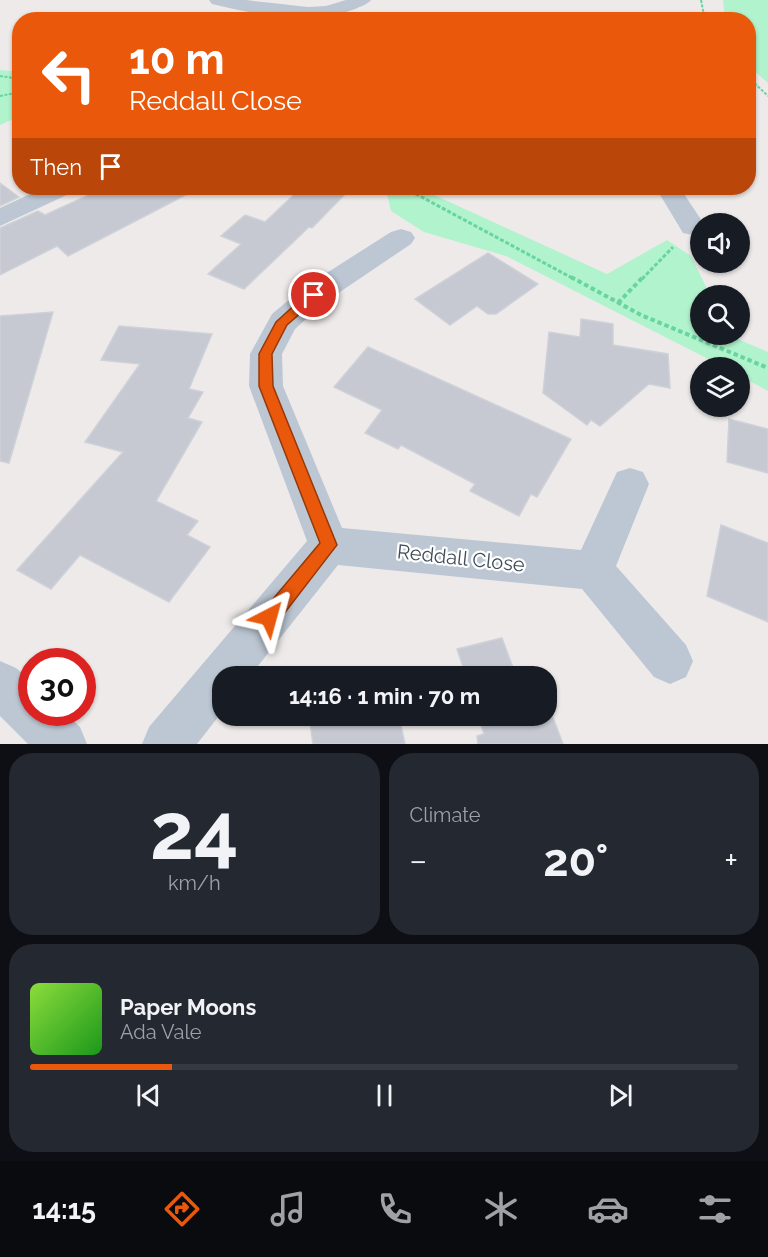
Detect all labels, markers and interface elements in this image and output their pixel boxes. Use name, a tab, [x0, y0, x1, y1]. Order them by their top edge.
text: 10 m	[129, 35, 225, 84]
icon: left	[30, 36, 108, 114]
text: Reddall Close	[129, 85, 302, 116]
icon: arrive	[94, 150, 127, 183]
text: Then	[30, 154, 82, 180]
map controls	[690, 213, 750, 417]
button: sound	[690, 213, 750, 273]
pin	[288, 269, 339, 320]
icon: arrive	[297, 278, 330, 311]
button: search	[690, 285, 750, 345]
button: layers	[690, 357, 750, 417]
street label: Reddall Close	[396, 539, 526, 577]
position arrow	[237, 585, 301, 649]
speed limit sign: 30	[18, 648, 96, 726]
text: 14:16 · 1 min · 70 m	[289, 683, 480, 709]
text: 24	[150, 786, 239, 877]
text: Climate	[410, 803, 481, 827]
text: 20°	[543, 834, 608, 887]
text: −	[410, 841, 427, 880]
text: +	[724, 841, 738, 880]
text: km/h	[168, 871, 221, 895]
text: Paper Moons	[120, 994, 256, 1020]
text: Ada Vale	[120, 1020, 202, 1044]
icon: previous	[132, 1079, 165, 1112]
icon: pause	[368, 1079, 401, 1112]
icon: next	[604, 1079, 637, 1112]
icon: directions	[161, 1188, 203, 1230]
icon: music	[267, 1188, 309, 1230]
icon: phone	[374, 1188, 416, 1230]
icon: climate	[480, 1188, 522, 1230]
icon: car	[587, 1188, 629, 1230]
icon: filters	[694, 1188, 736, 1230]
text: 14:15	[32, 1194, 96, 1225]

